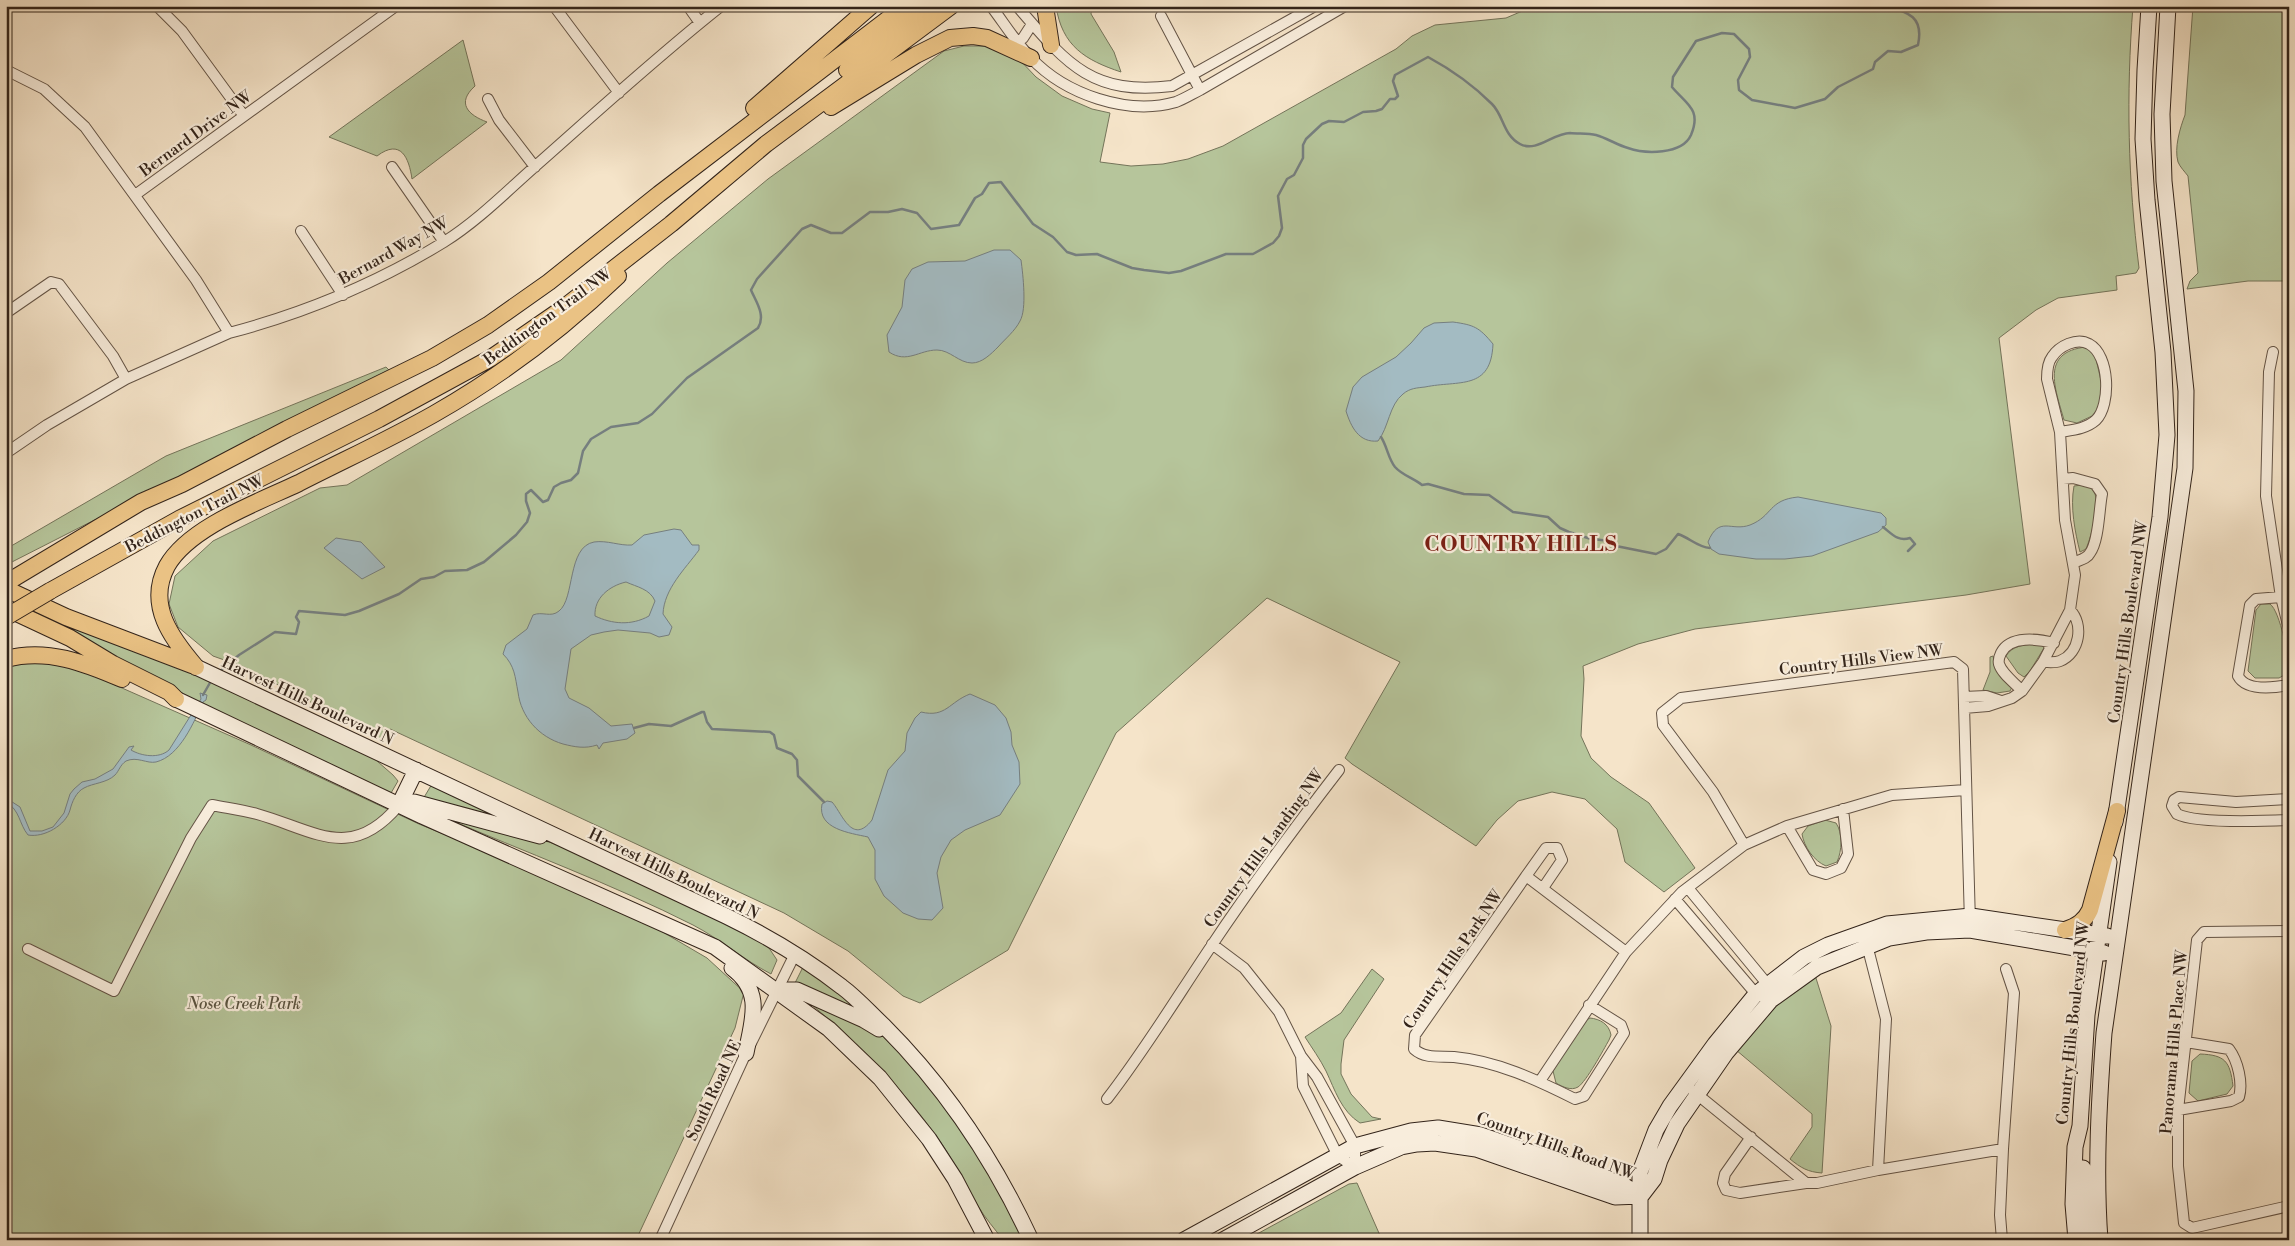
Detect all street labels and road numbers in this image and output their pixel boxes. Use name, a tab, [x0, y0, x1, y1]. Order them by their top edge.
street label: Bernard Drive NW	[135, 86, 256, 182]
street label: Bernard Way NW	[334, 212, 452, 290]
street label: Beddington Trail NW	[479, 263, 616, 370]
street label: Beddington Trail NW	[121, 470, 268, 558]
street label: Country Hills Boulevard NW	[2104, 519, 2152, 725]
street label: Country Hills View NW	[1778, 640, 1945, 680]
street label: Harvest Hills Boulevard N	[218, 652, 397, 750]
street label: Country Hills Landing NW	[1200, 765, 1328, 932]
street label: Harvest Hills Boulevard N	[585, 824, 762, 924]
street label: Country Hills Park NW	[1399, 886, 1507, 1033]
street label: Country Hills Boulevard NW	[2052, 920, 2094, 1126]
street label: Panorama Hills Place NW	[2156, 949, 2192, 1135]
street label: South Road NE	[682, 1037, 746, 1144]
street label: Country Hills Road NW	[1474, 1108, 1638, 1184]

